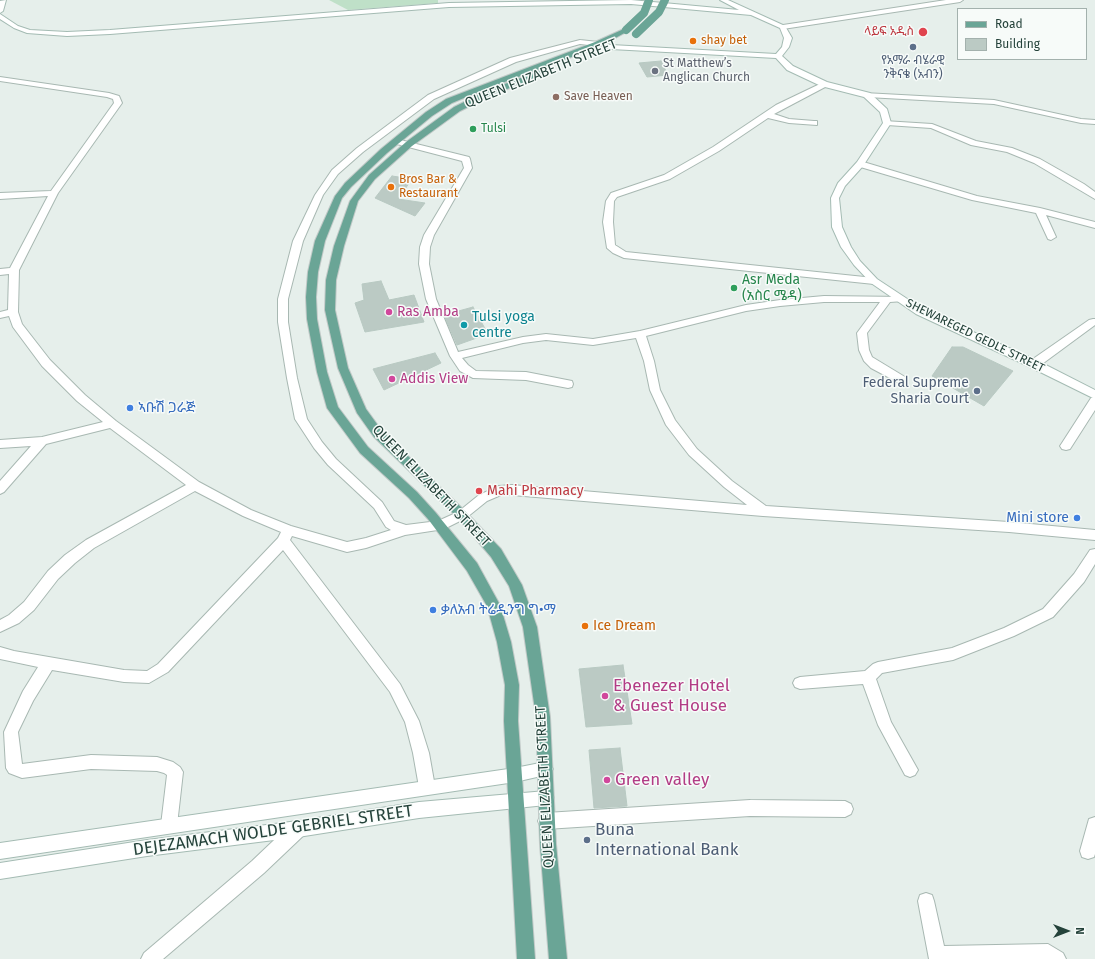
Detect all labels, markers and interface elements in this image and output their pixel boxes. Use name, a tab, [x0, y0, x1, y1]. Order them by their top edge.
legend	[957, 8, 1087, 60]
text: Road	[995, 17, 1023, 31]
place label: ላይፍ አዲስ	[864, 25, 914, 39]
marker: ላይፍ አዲስ	[917, 26, 929, 38]
place label: shay bet	[701, 34, 747, 48]
street label: QUEEN ELIZABETH STREET	[462, 36, 620, 112]
marker: shay bet	[688, 36, 698, 46]
text: Building	[995, 37, 1040, 51]
marker: የአማራ ብሄራዊ ንቅናቄ (አብን)	[908, 42, 918, 52]
place label: የአማራ ብሄራዊ ንቅናቄ (አብን)	[881, 54, 945, 82]
place label: St Matthew’s Anglican Church	[663, 57, 750, 85]
marker: St Matthew’s Anglican Church	[650, 66, 660, 76]
place label: Save Heaven	[564, 90, 633, 104]
marker: Save Heaven	[551, 92, 561, 102]
place label: Tulsi	[481, 122, 506, 136]
marker: Tulsi	[468, 124, 478, 134]
place label: Bros Bar & Restaurant	[399, 173, 458, 201]
marker: Bros Bar & Restaurant	[386, 182, 396, 192]
place label: Asr Meda (አስር ሜዳ)	[742, 272, 802, 304]
marker: Asr Meda (አስር ሜዳ)	[729, 283, 739, 293]
street label: SHEWAREGED GEDLE STREET	[903, 296, 1047, 376]
place label: Ras Amba	[397, 304, 459, 320]
marker: Ras Amba	[384, 307, 394, 317]
place label: Tulsi yoga centre	[472, 309, 535, 342]
marker: Tulsi yoga centre	[459, 320, 469, 330]
place label: Addis View	[400, 371, 468, 387]
marker: Addis View	[387, 374, 397, 384]
place label: Federal Supreme Sharia Court	[862, 375, 969, 408]
marker: Federal Supreme Sharia Court	[972, 386, 982, 396]
place label: ኣቡሽ ጋራጅ	[138, 400, 196, 416]
marker: ኣቡሽ ጋራጅ	[125, 403, 135, 413]
street label: QUEEN ELIZABETH STREET	[368, 422, 494, 550]
place label: Mahi Pharmacy	[487, 483, 584, 499]
marker: Mahi Pharmacy	[474, 486, 484, 496]
place label: Mini store	[1006, 510, 1069, 526]
marker: Mini store	[1072, 513, 1082, 523]
place label: ቃለአብ ትሬዲንግ ግ•ማ	[441, 602, 556, 618]
marker: ቃለአብ ትሬዲንግ ግ•ማ	[428, 605, 438, 615]
place label: Ice Dream	[593, 618, 656, 634]
marker: Ice Dream	[580, 621, 590, 631]
place label: Ebenezer Hotel & Guest House	[613, 676, 730, 716]
marker: Ebenezer Hotel & Guest House	[600, 691, 610, 701]
street label: QUEEN ELIZABETH STREET	[532, 705, 558, 869]
place label: Green valley	[615, 770, 709, 790]
marker: Green valley	[602, 775, 612, 785]
street label: DEJEZAMACH WOLDE GEBRIEL STREET	[132, 801, 414, 861]
place label: Buna International Bank	[595, 820, 739, 860]
marker: Buna International Bank	[582, 835, 592, 845]
north arrow	[1047, 911, 1087, 951]
text: N	[1073, 927, 1086, 935]

